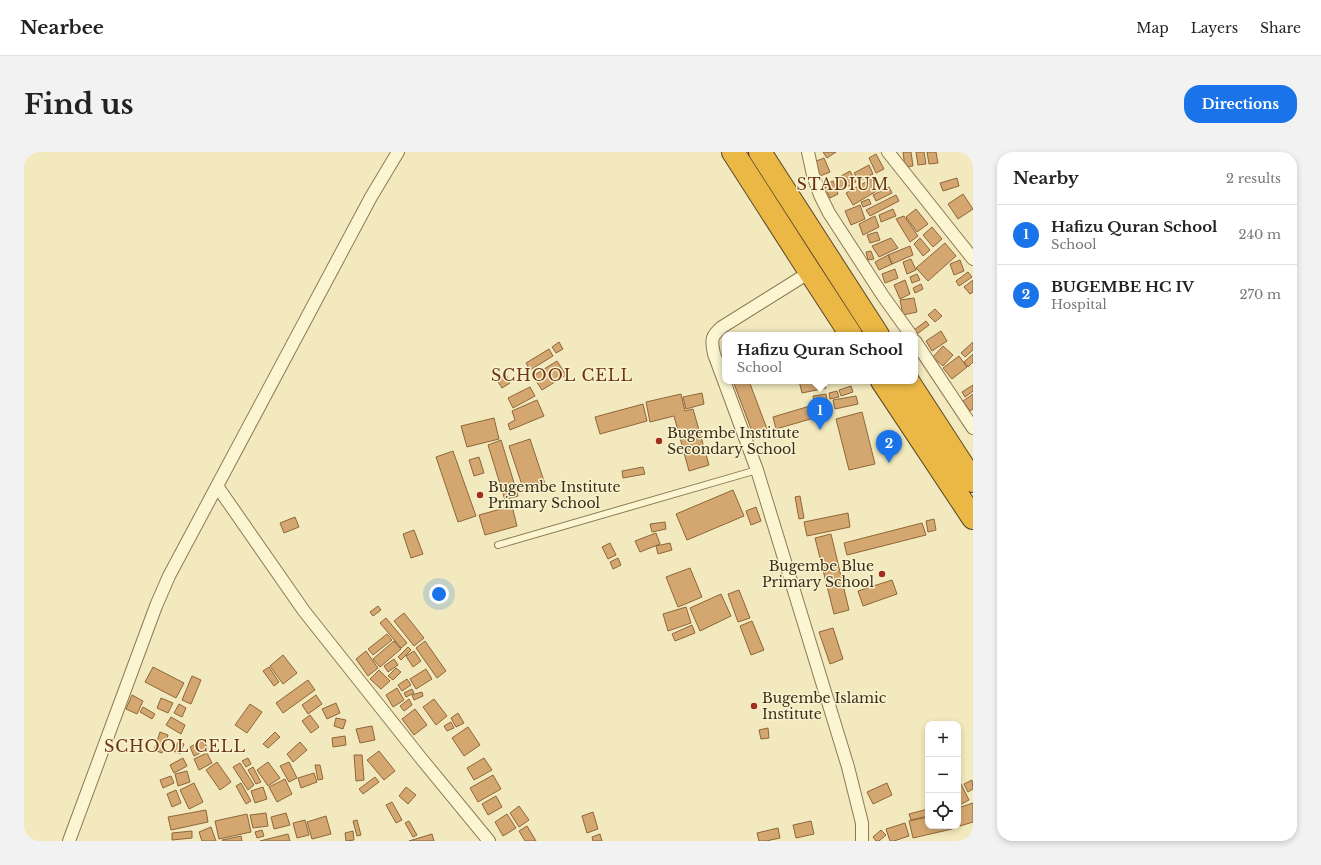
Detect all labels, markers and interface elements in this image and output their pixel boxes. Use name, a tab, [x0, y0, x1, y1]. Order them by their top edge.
text: Nearbee	[20, 16, 104, 39]
text: Map	[1136, 19, 1169, 37]
text: Layers	[1191, 19, 1238, 37]
text: Share	[1260, 19, 1301, 37]
button: Directions	[1184, 85, 1297, 123]
text: Find us	[24, 87, 134, 122]
text: Nearby	[1013, 168, 1079, 189]
text: 2 results	[1226, 170, 1281, 187]
district label: STADIUM	[796, 174, 890, 194]
text: Hafizu Quran School	[1051, 217, 1217, 236]
text: 1	[1023, 226, 1029, 243]
text: 240 m	[1238, 226, 1281, 243]
text: School	[1051, 236, 1097, 253]
text: BUGEMBE HC IV	[1051, 277, 1194, 296]
text: 2	[1022, 286, 1030, 303]
text: 270 m	[1240, 286, 1281, 303]
text: Hospital	[1051, 296, 1107, 313]
popup	[722, 332, 918, 384]
text: Hafizu Quran School	[737, 340, 903, 359]
text: School	[737, 359, 782, 376]
district label: SCHOOL CELL	[491, 365, 633, 385]
pin: 1	[807, 397, 833, 430]
place label: Bugembe Institute Secondary School	[667, 424, 799, 458]
pin: 2	[876, 430, 902, 463]
marker: Bugembe Institute Secondary School	[654, 436, 664, 446]
place label: Bugembe Institute Primary School	[488, 478, 620, 512]
marker: Bugembe Institute Primary School	[475, 490, 485, 500]
place label: Bugembe Blue Primary School	[762, 557, 874, 591]
marker: Bugembe Blue Primary School	[877, 569, 887, 579]
your location	[429, 584, 449, 604]
place label: Bugembe Islamic Institute	[762, 689, 887, 723]
marker: Bugembe Islamic Institute	[749, 701, 759, 711]
map controls	[925, 721, 961, 829]
button: +	[925, 721, 961, 757]
district label: SCHOOL CELL	[104, 736, 246, 756]
button: −	[925, 757, 961, 793]
button: locate	[925, 793, 961, 829]

